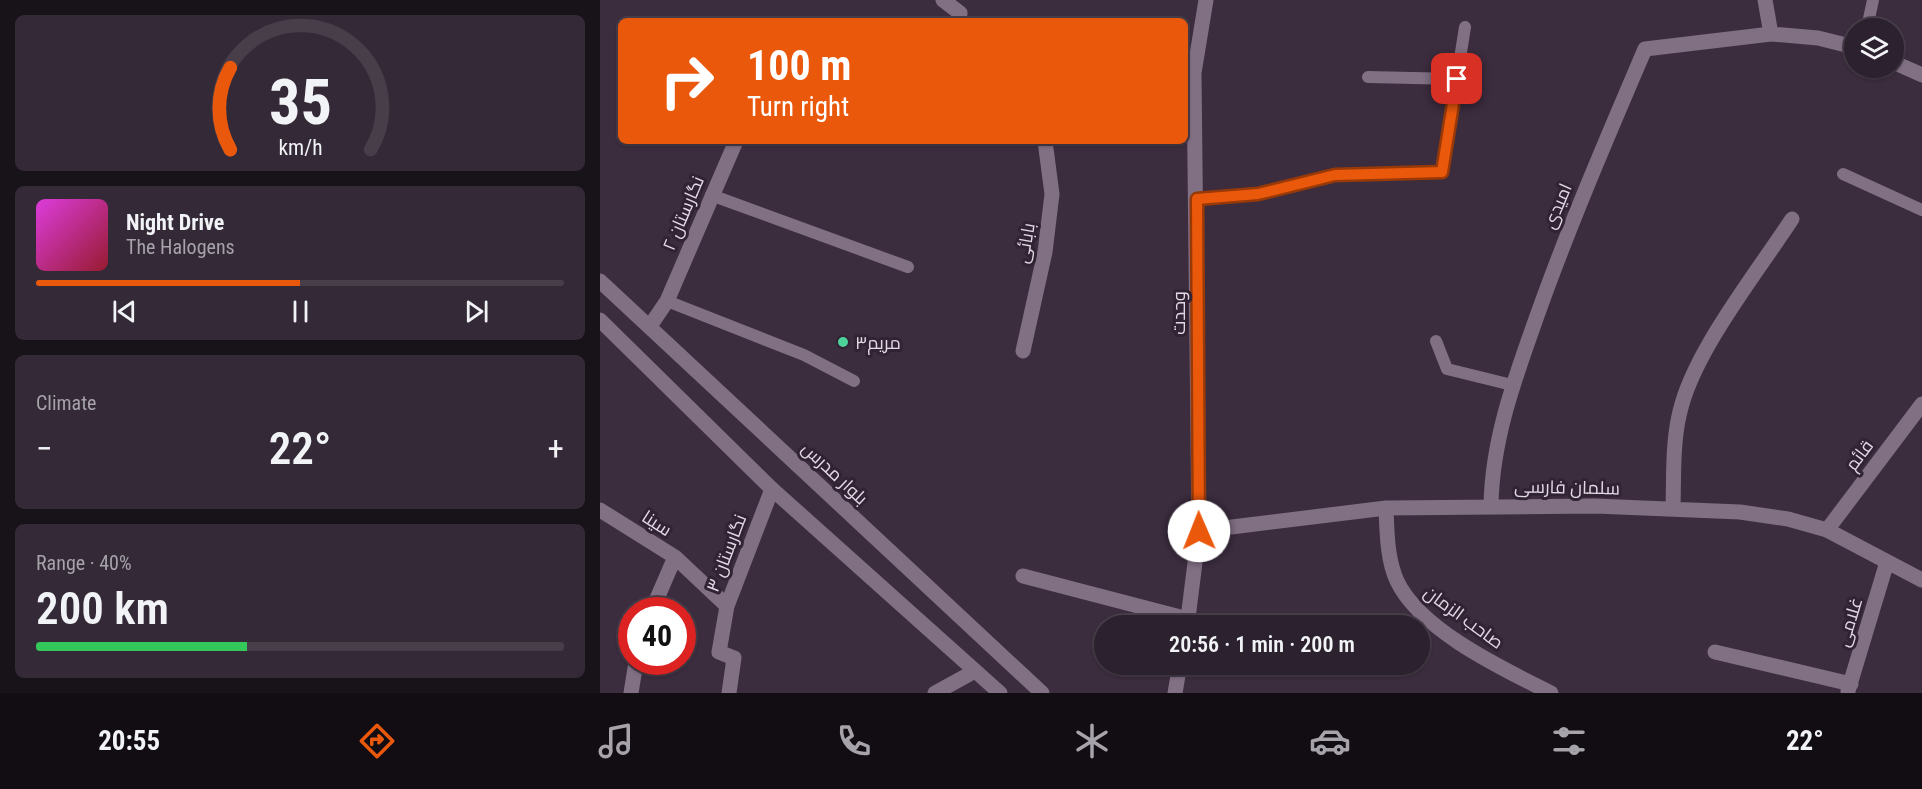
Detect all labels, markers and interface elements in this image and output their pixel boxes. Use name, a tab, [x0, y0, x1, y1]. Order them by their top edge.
map controls	[1844, 18, 1904, 78]
button: layers	[1844, 18, 1904, 78]
text: 100 m	[747, 41, 852, 90]
icon: right	[648, 42, 726, 120]
pin	[1431, 53, 1482, 104]
icon: arrive	[1440, 62, 1473, 95]
text: 35	[268, 66, 332, 139]
text: Turn right	[747, 91, 849, 123]
text: km/h	[278, 135, 322, 160]
street label: نگارستان ۲	[658, 173, 709, 254]
street label: امیدی	[1538, 180, 1577, 232]
text: Night Drive	[126, 210, 224, 235]
street label: بابائی	[1011, 221, 1040, 265]
text: The Halogens	[126, 235, 235, 259]
street label: وحدت	[1168, 291, 1190, 335]
icon: previous	[108, 295, 141, 328]
icon: pause	[284, 295, 317, 328]
icon: next	[460, 295, 493, 328]
place label: مریم۳	[855, 332, 901, 355]
marker: مریم۳	[836, 335, 850, 349]
text: Climate	[36, 391, 96, 415]
text: 22°	[269, 422, 331, 475]
text: −	[36, 429, 53, 468]
text: +	[548, 429, 564, 468]
street label: قائم	[1841, 436, 1879, 476]
street label: بلوار مدرس	[797, 437, 872, 509]
street label: سلمان فارسی	[1514, 476, 1620, 499]
position arrow	[1167, 499, 1231, 563]
street label: سینا	[638, 506, 676, 540]
street label: نگارستان ۳	[702, 511, 751, 595]
text: Range · 40%	[36, 551, 132, 575]
street label: صاحب الزمان	[1420, 581, 1508, 654]
text: 200 km	[36, 582, 169, 635]
street label: غلامی	[1832, 595, 1867, 649]
speed limit sign: 40	[618, 597, 696, 675]
text: 20:56 · 1 min · 200 m	[1169, 632, 1355, 657]
icon: directions	[356, 720, 398, 762]
icon: music	[595, 720, 637, 762]
icon: phone	[833, 720, 875, 762]
icon: climate	[1071, 720, 1113, 762]
icon: car	[1309, 720, 1351, 762]
icon: filters	[1548, 720, 1590, 762]
text: 20:55	[98, 725, 160, 757]
text: 22°	[1786, 725, 1824, 757]

